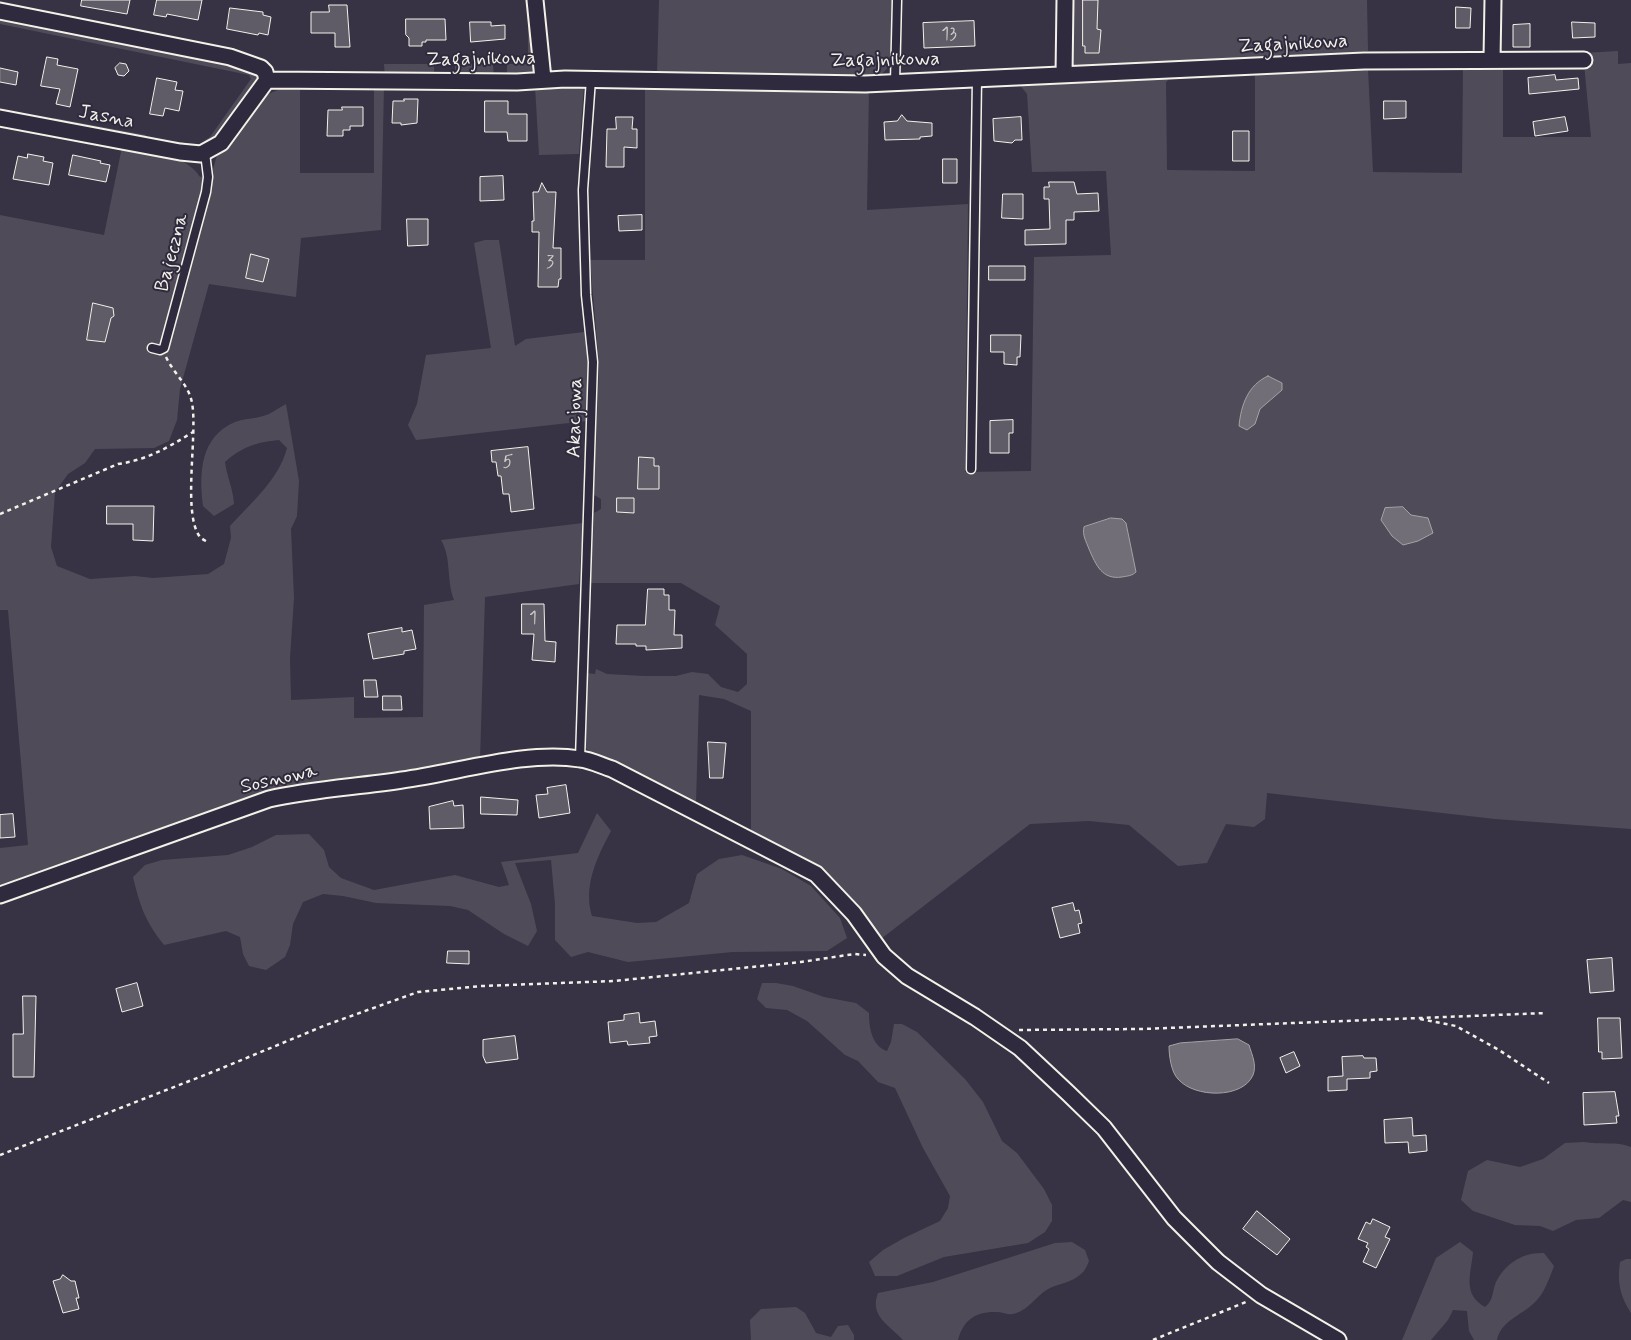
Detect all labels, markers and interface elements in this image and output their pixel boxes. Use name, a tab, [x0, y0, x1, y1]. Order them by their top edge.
house number: 13	[941, 24, 957, 46]
street label: Zagajnikowa	[1238, 30, 1348, 60]
street label: Zagajnikowa	[426, 47, 536, 73]
street label: Zagajnikowa	[830, 48, 940, 74]
street label: Jasna	[76, 101, 136, 135]
street label: Bajeczna	[151, 211, 195, 295]
house number: 3	[546, 252, 554, 274]
street label: Akacjowa	[563, 378, 589, 458]
house number: 5	[503, 452, 513, 474]
house number: 1	[529, 608, 537, 630]
street label: Sosnowa	[238, 760, 320, 800]

